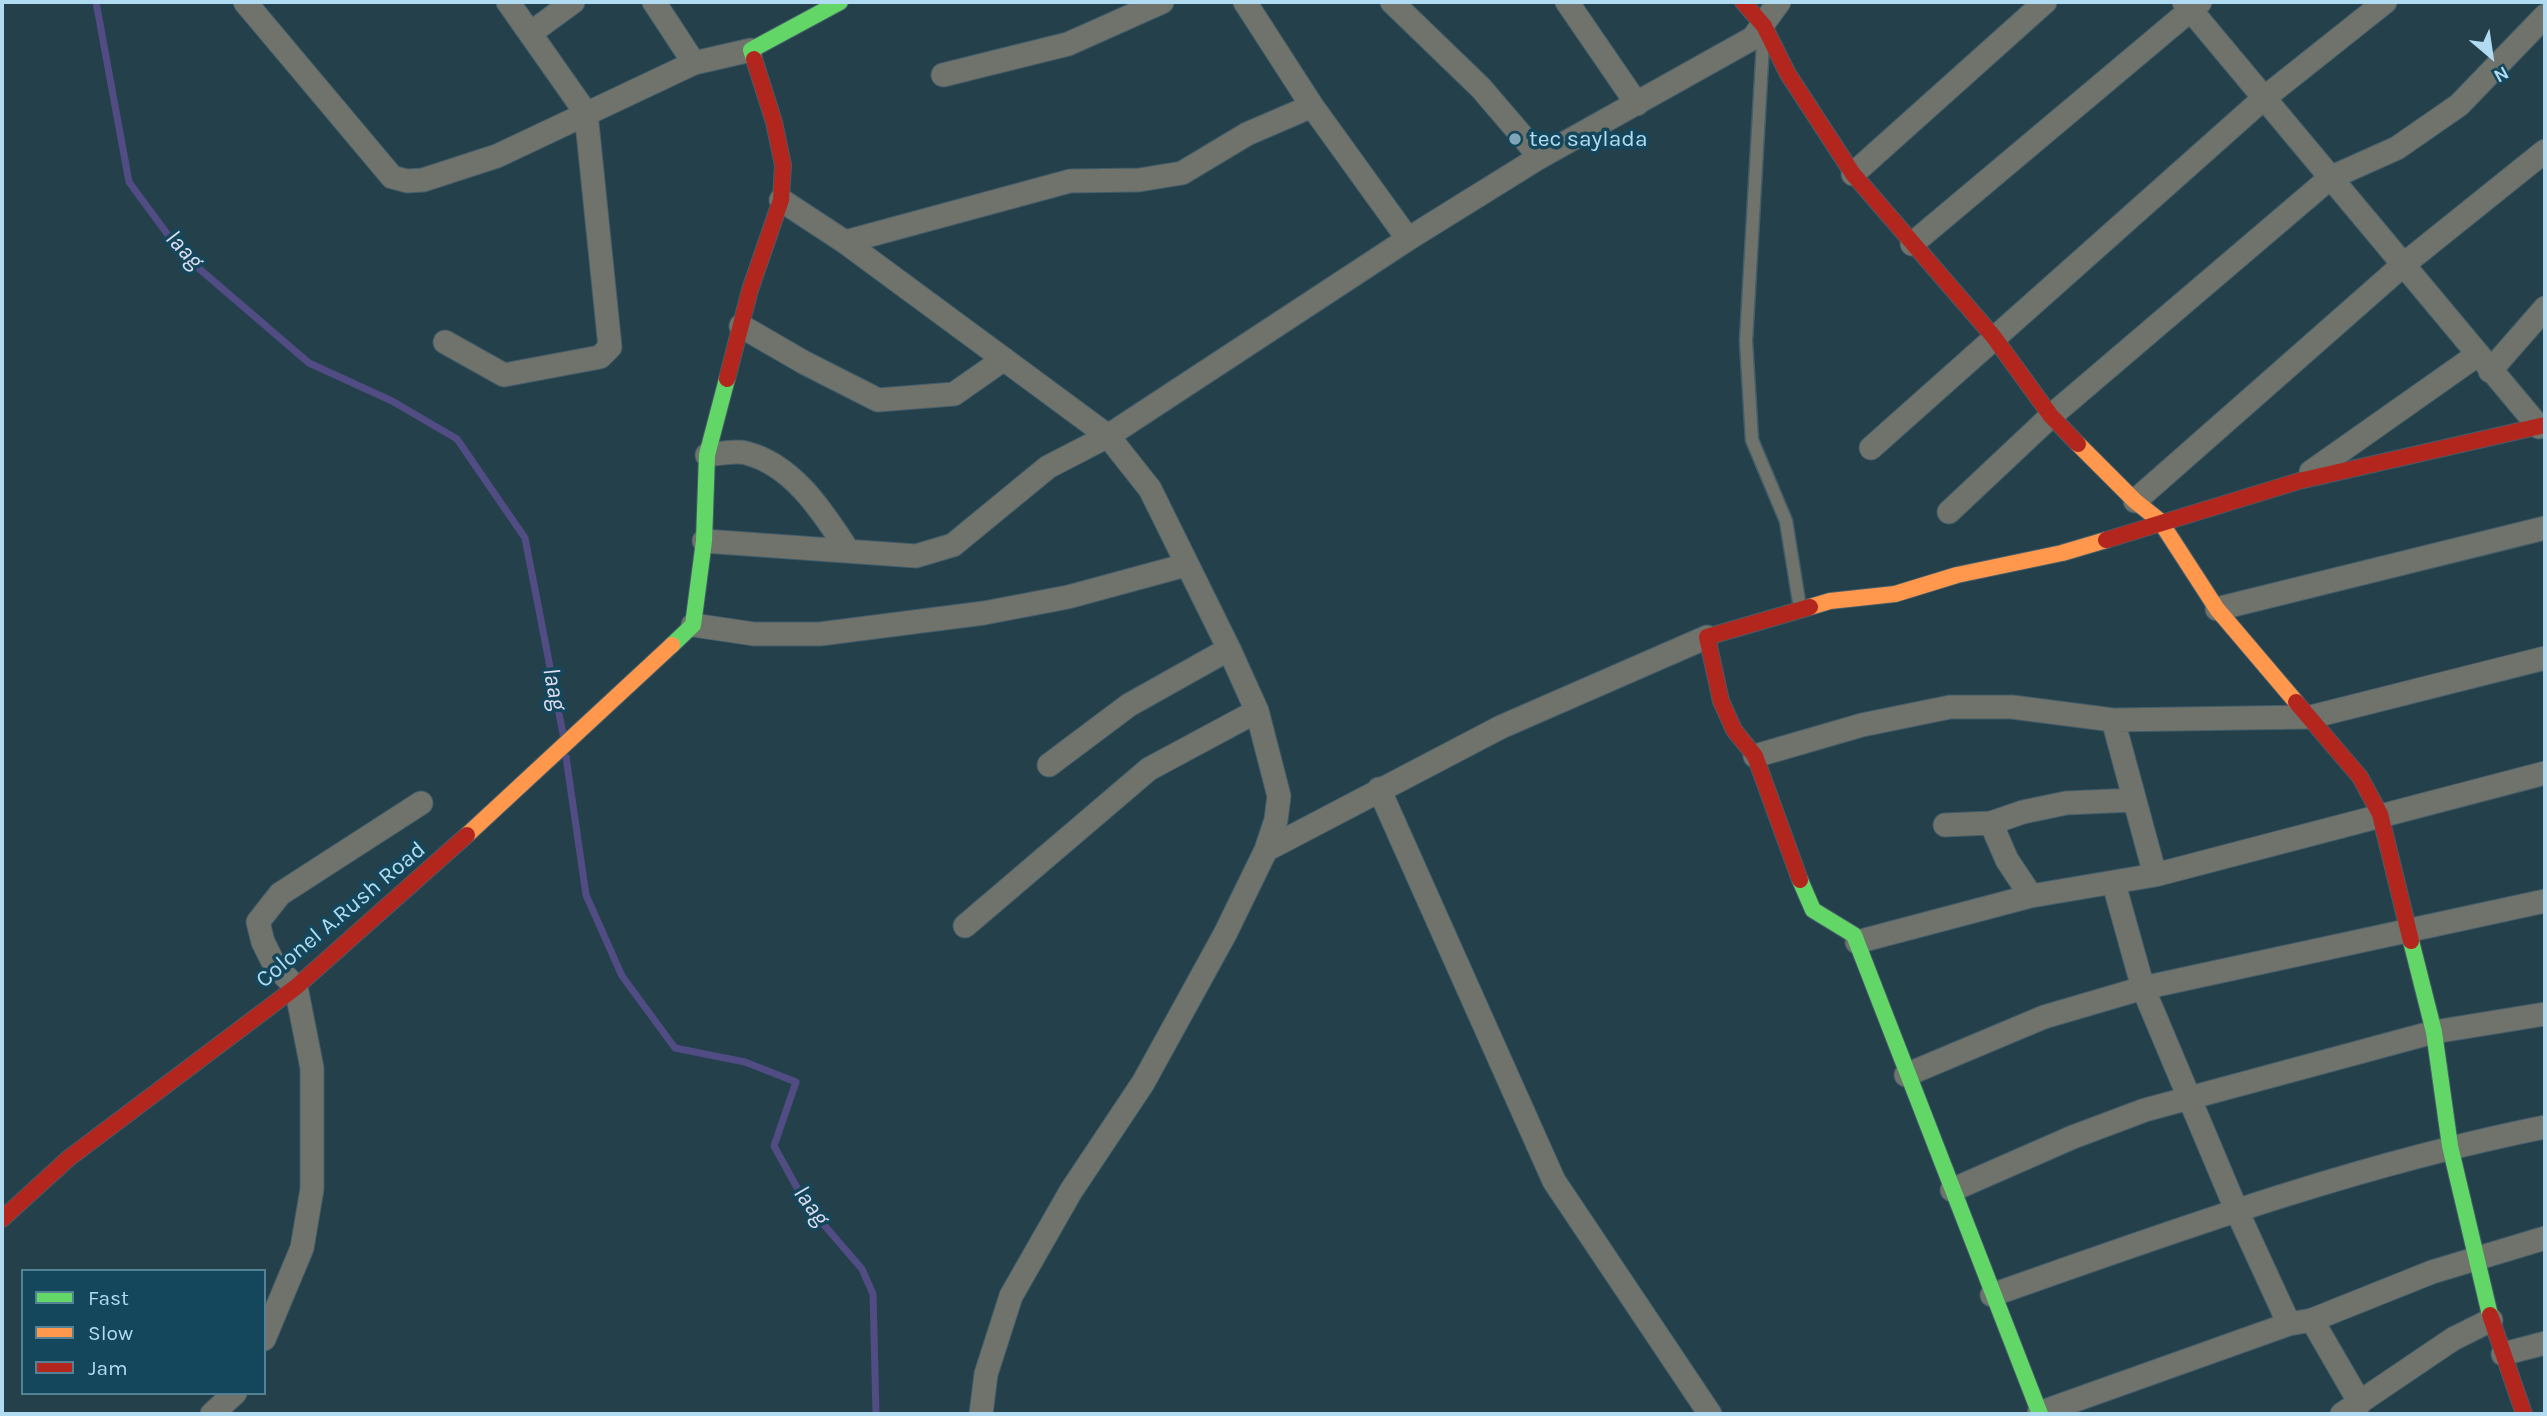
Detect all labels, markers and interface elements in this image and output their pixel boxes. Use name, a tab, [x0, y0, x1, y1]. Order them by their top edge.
north arrow	[2456, 21, 2526, 91]
text: N	[2490, 61, 2512, 87]
place label: tec saylada	[1529, 125, 1648, 153]
marker: tec saylada	[1507, 131, 1523, 147]
water label: laag	[159, 225, 209, 275]
water label: laag	[536, 665, 572, 713]
street label: Colonel A.Rush Road	[251, 836, 431, 994]
water label: laag	[787, 1180, 835, 1232]
legend	[21, 1269, 266, 1395]
text: Fast	[88, 1286, 129, 1310]
text: Slow	[88, 1321, 133, 1345]
text: Jam	[88, 1356, 128, 1380]

